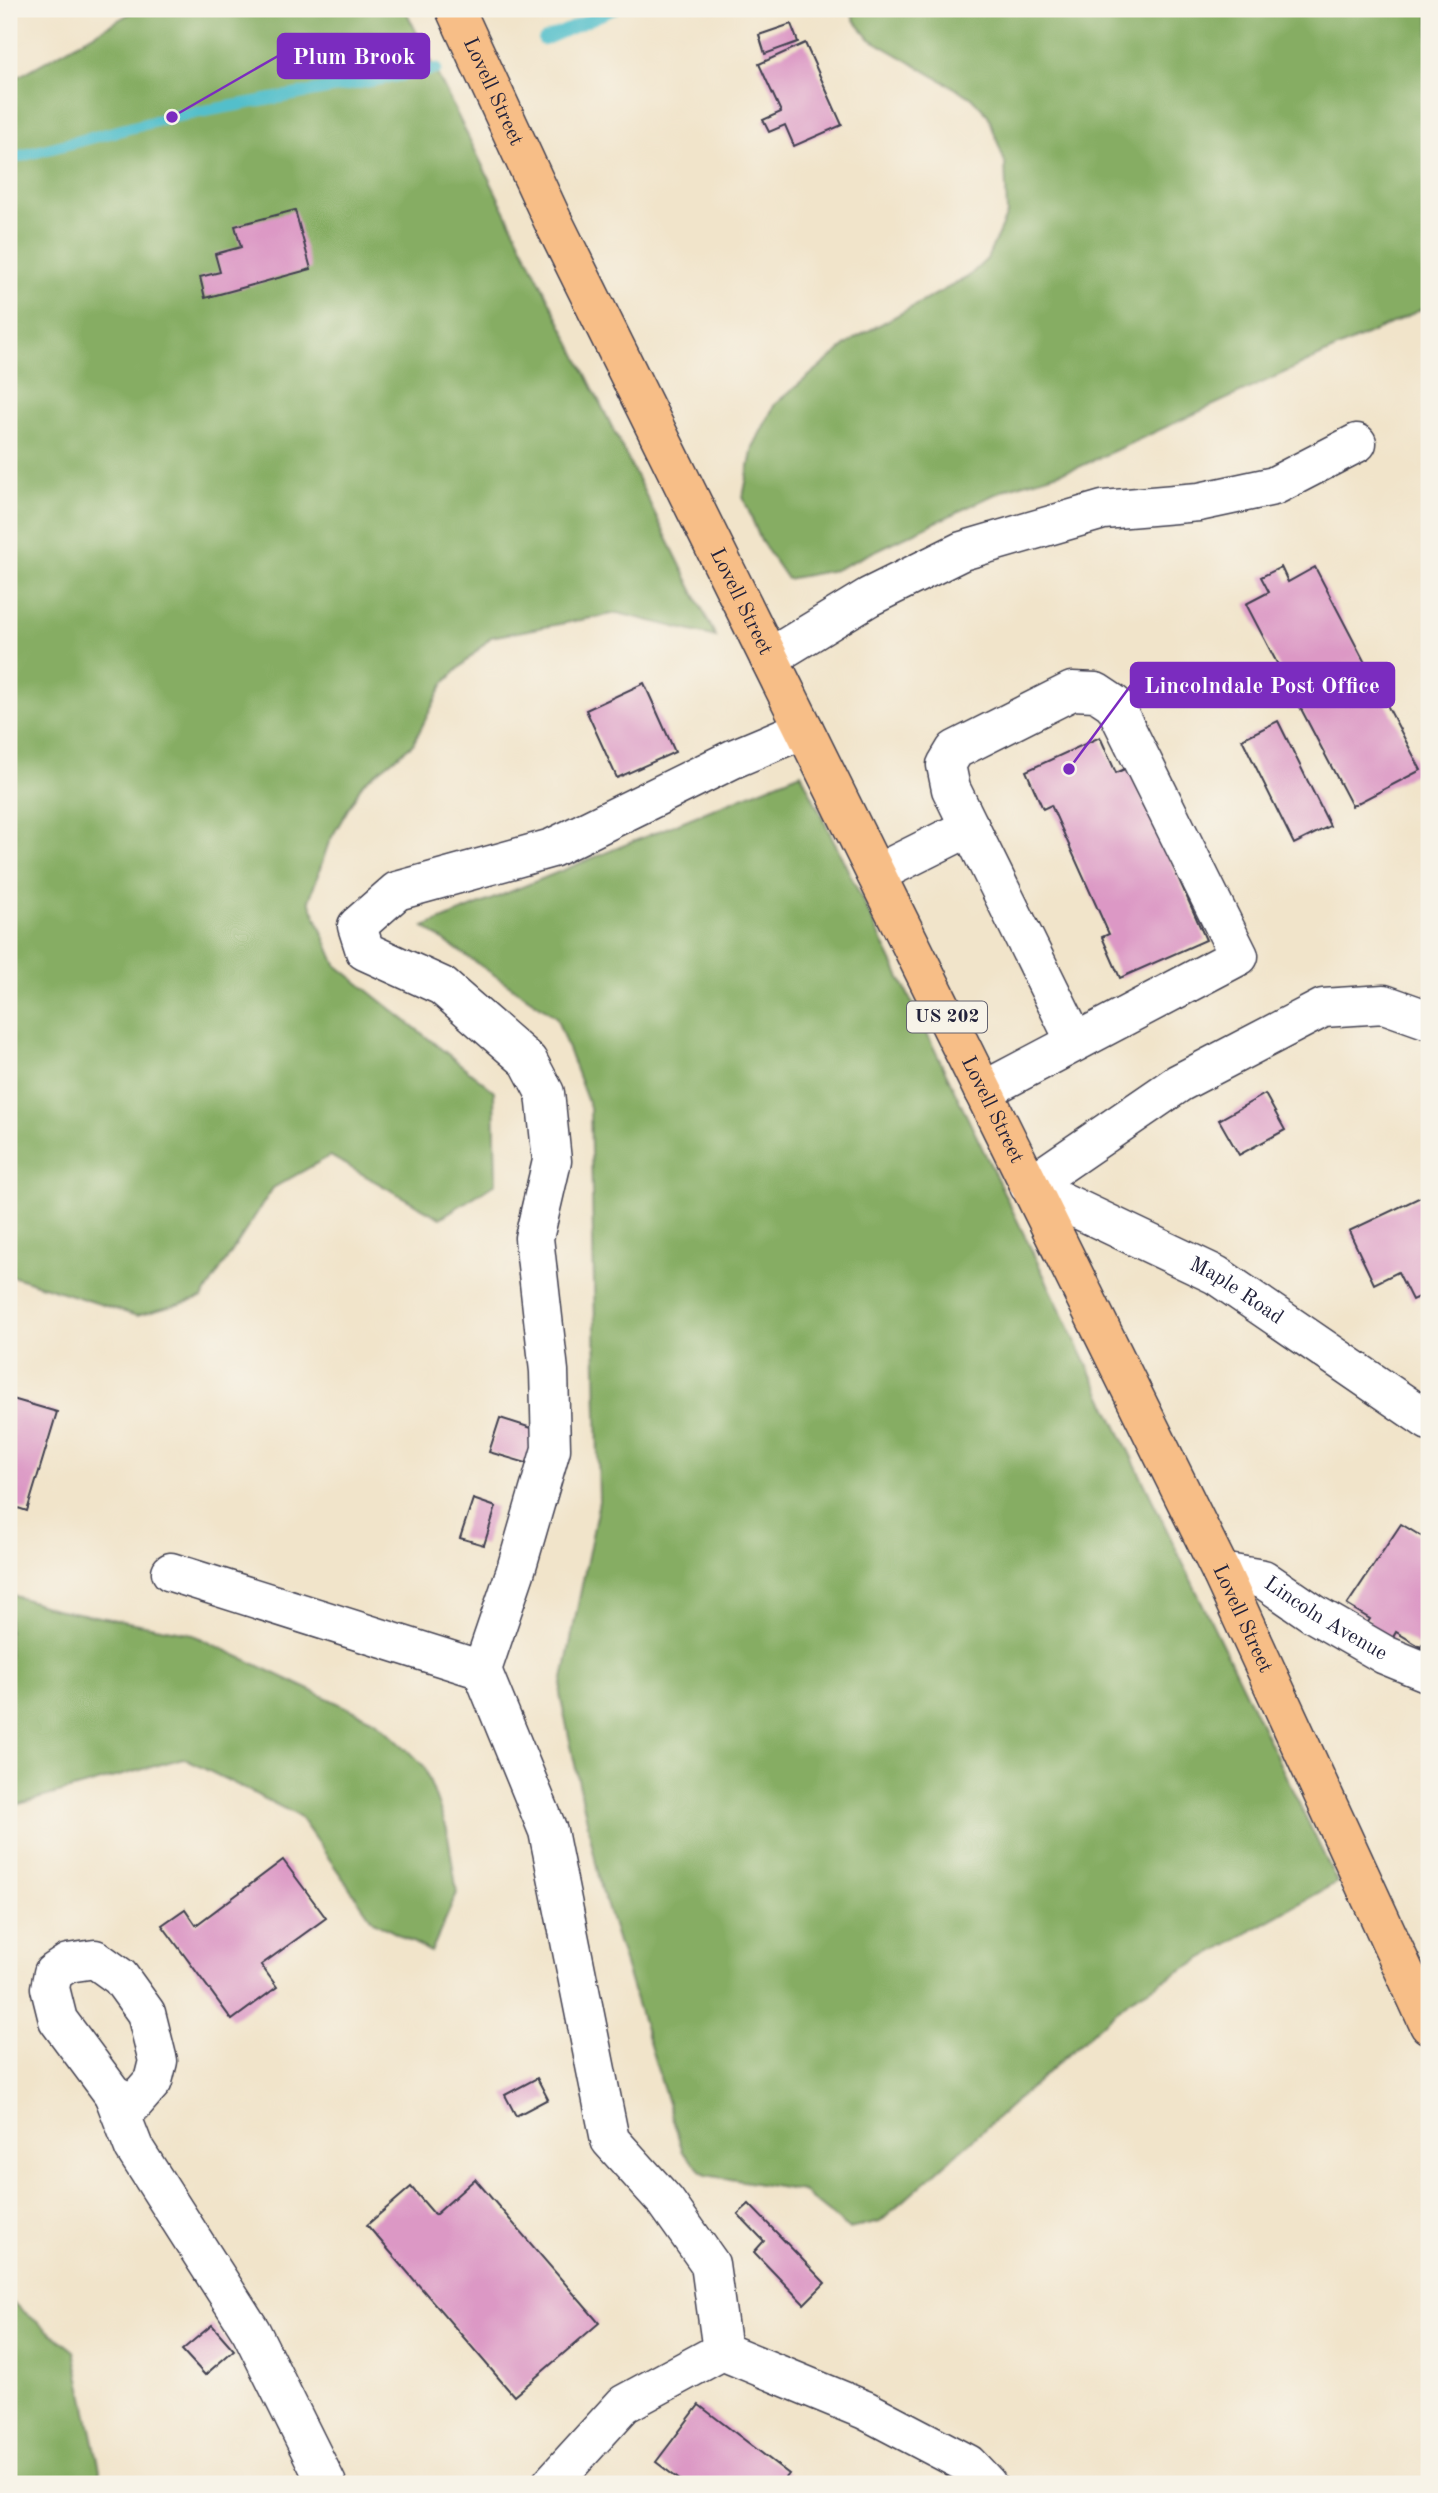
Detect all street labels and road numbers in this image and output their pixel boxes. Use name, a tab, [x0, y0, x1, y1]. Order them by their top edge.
street label: Lovell Street	[459, 34, 527, 149]
street label: Lovell Street	[706, 545, 776, 658]
road number: US 202	[907, 1001, 987, 1032]
street label: Lovell Street	[957, 1053, 1028, 1167]
street label: Maple Road	[1186, 1254, 1287, 1328]
street label: Lovell Street	[1209, 1561, 1276, 1676]
street label: Lincoln Avenue	[1261, 1573, 1391, 1664]

